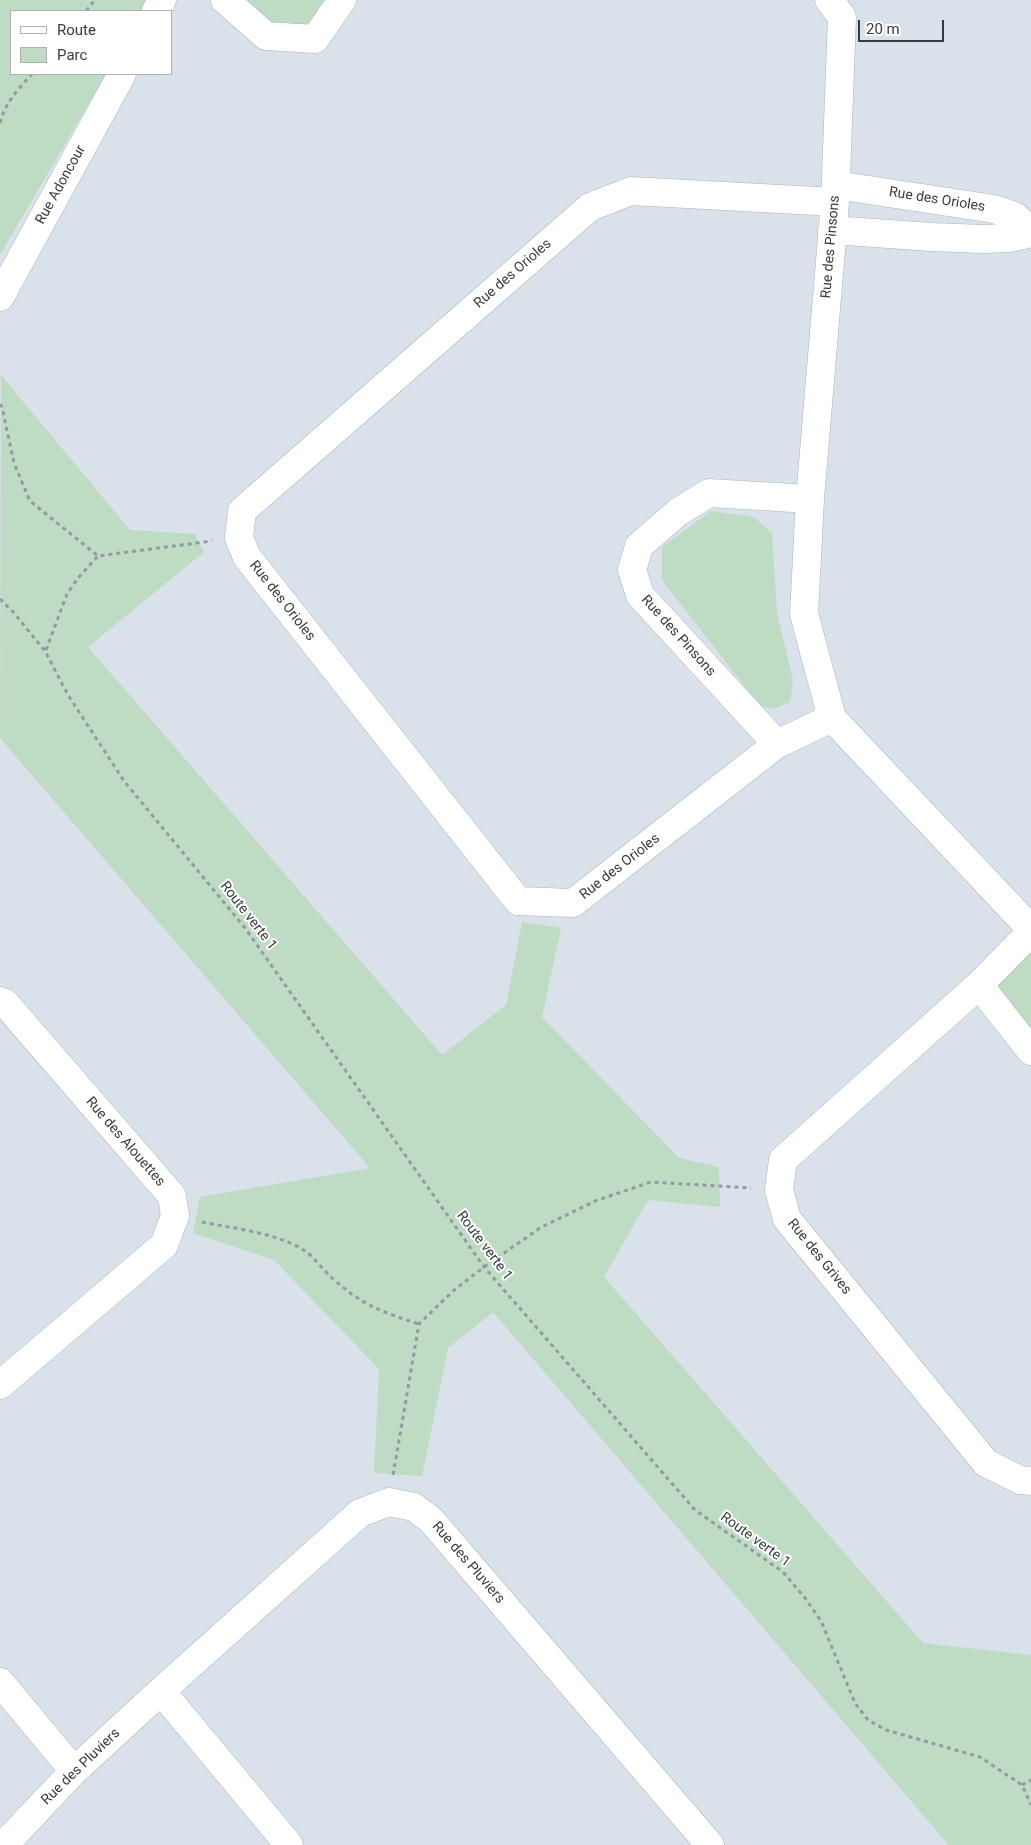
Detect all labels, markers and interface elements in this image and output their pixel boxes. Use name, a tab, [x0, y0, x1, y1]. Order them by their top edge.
legend	[10, 10, 172, 75]
scale bar	[861, 10, 947, 42]
text: 20 m	[866, 20, 900, 38]
text: Route	[57, 21, 96, 39]
text: Parc	[57, 46, 87, 64]
street label: Rue Adoncour	[32, 143, 90, 227]
street label: Rue des Orioles	[888, 184, 986, 216]
street label: Rue des Pinsons	[818, 195, 844, 299]
street label: Rue des Orioles	[471, 236, 555, 312]
street label: Rue des Orioles	[245, 558, 319, 644]
street label: Rue des Pinsons	[637, 592, 719, 680]
street label: Rue des Orioles	[577, 830, 663, 904]
street label: Route verte 1	[216, 878, 280, 954]
street label: Rue des Alouettes	[82, 1094, 168, 1190]
street label: Route verte 1	[453, 1208, 515, 1284]
street label: Rue des Grives	[783, 1216, 855, 1298]
street label: Route verte 1	[717, 1509, 793, 1571]
street label: Rue des Pluviers	[428, 1519, 508, 1607]
street label: Rue des Pluviers	[38, 1725, 124, 1809]

